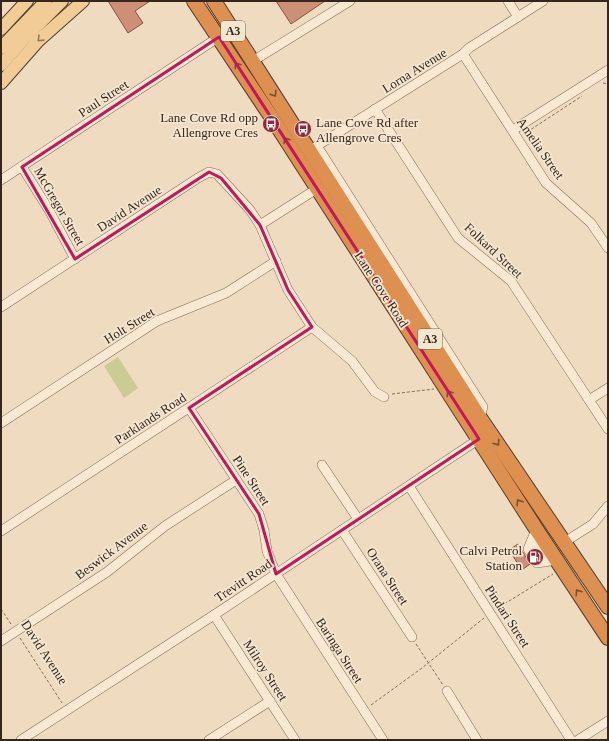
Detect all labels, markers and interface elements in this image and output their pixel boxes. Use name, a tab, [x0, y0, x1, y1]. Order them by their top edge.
road number: A3	[221, 21, 245, 41]
one-way arrow	[37, 35, 45, 42]
street label: Lorna Avenue	[379, 45, 449, 96]
one-way arrow	[235, 63, 242, 70]
street label: Paul Street	[75, 76, 131, 120]
one-way arrow	[269, 90, 276, 97]
place label: Lane Cove Rd opp Allengrove Cres	[160, 110, 258, 140]
bus stop icon: Lane Cove Rd opp Allengrove Cres	[261, 114, 281, 134]
place label: Lane Cove Rd after Allengrove Cres	[316, 115, 419, 145]
street label: Amelia Street	[514, 115, 568, 182]
bus stop icon: Lane Cove Rd after Allengrove Cres	[293, 119, 313, 139]
one-way arrow	[284, 137, 291, 144]
street label: McGregor Street	[31, 165, 88, 248]
street label: David Avenue	[94, 182, 164, 235]
street label: Folkard Street	[461, 220, 526, 281]
street label: Lane Cove Road	[351, 249, 412, 330]
street label: Holt Street	[101, 304, 158, 347]
road number: A3	[418, 329, 442, 349]
street label: Parklands Road	[112, 390, 189, 447]
one-way arrow	[446, 390, 454, 397]
one-way arrow	[492, 439, 499, 446]
street label: Pine Street	[230, 452, 274, 508]
one-way arrow	[517, 500, 524, 507]
street label: Beswick Avenue	[72, 518, 151, 583]
place label: Calvi Petrol Station	[460, 543, 522, 573]
street label: Orana Street	[363, 545, 412, 608]
fuel station icon: Calvi Petrol Station	[525, 547, 545, 567]
street label: Trevitt Road	[212, 556, 275, 605]
street label: Pindari Street	[482, 582, 533, 651]
one-way arrow	[576, 590, 583, 597]
street label: Baringa Street	[313, 615, 366, 686]
street label: David Avenue	[18, 617, 71, 687]
street label: Milroy Street	[240, 637, 291, 704]

